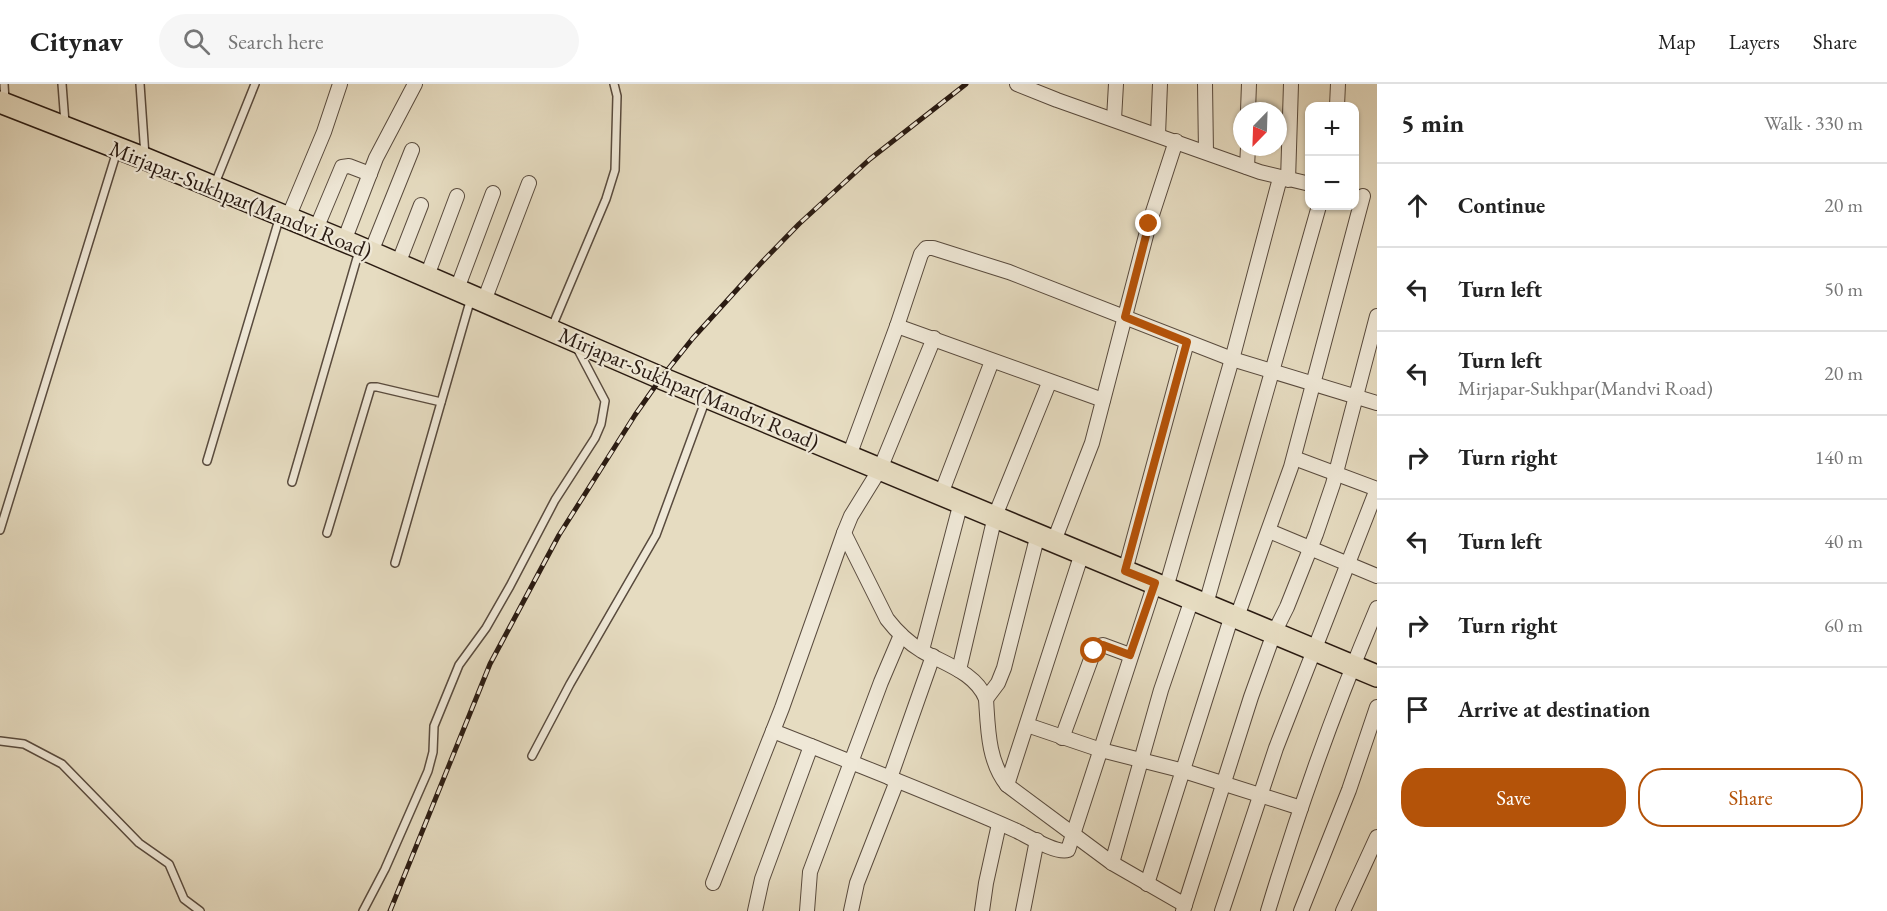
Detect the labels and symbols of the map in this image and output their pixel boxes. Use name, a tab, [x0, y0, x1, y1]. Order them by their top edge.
north arrow	[1233, 102, 1287, 156]
street label: Mirjapar-Sukhpar(Mandvi Road)	[105, 134, 376, 265]
route end	[1135, 210, 1161, 236]
street label: Mirjapar-Sukhpar(Mandvi Road)	[554, 320, 824, 457]
route start	[1080, 637, 1106, 663]

